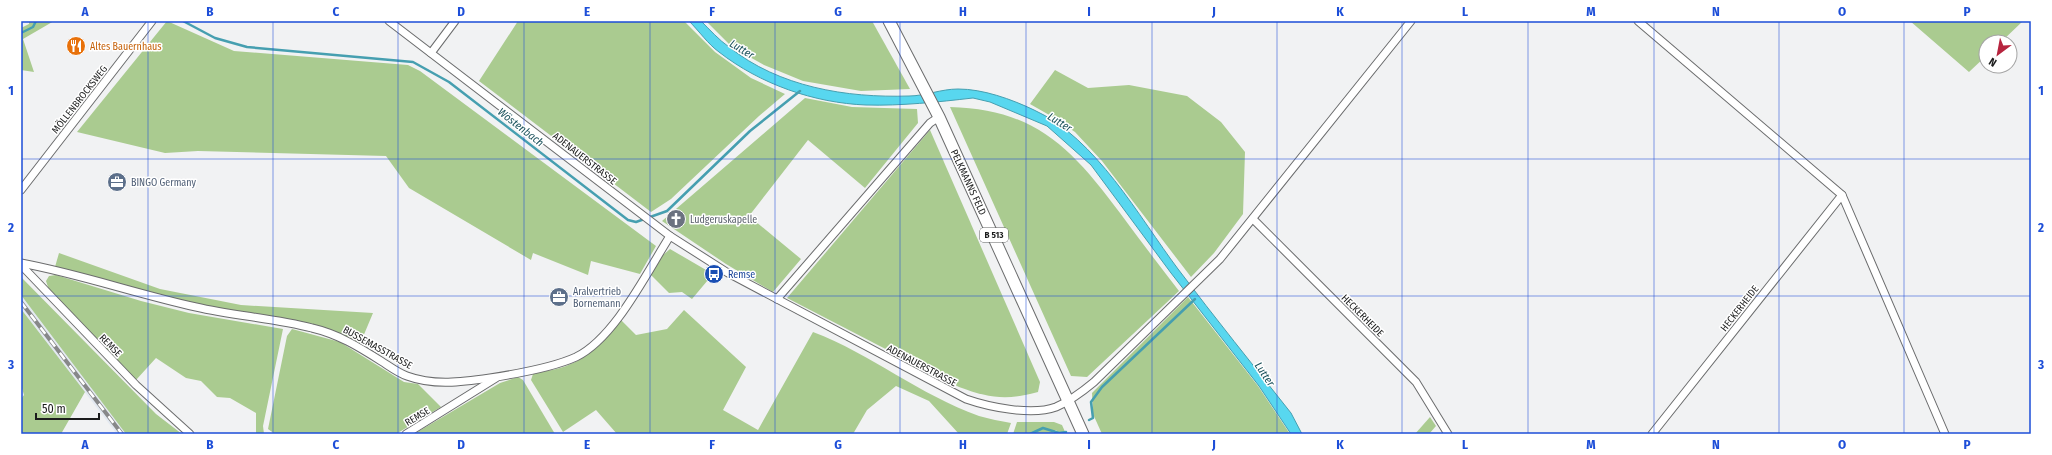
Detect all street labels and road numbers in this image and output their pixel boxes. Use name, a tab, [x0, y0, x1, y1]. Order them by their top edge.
street label: MÖLLENBROCKSWEG	[49, 62, 110, 136]
street label: ADENAUERSTRASSE	[550, 130, 619, 188]
street label: PELKMANNS FELD	[948, 148, 989, 217]
road number: B 513	[980, 228, 1008, 242]
street label: HECKERHEIDE	[1718, 283, 1762, 334]
street label: HECKERHEIDE	[1339, 292, 1386, 340]
street label: BUSSEMASSTRASSE	[341, 324, 415, 372]
street label: REMSE	[97, 332, 124, 360]
street label: ADENAUERSTRASSE	[884, 342, 959, 390]
street label: REMSE	[403, 405, 432, 429]

